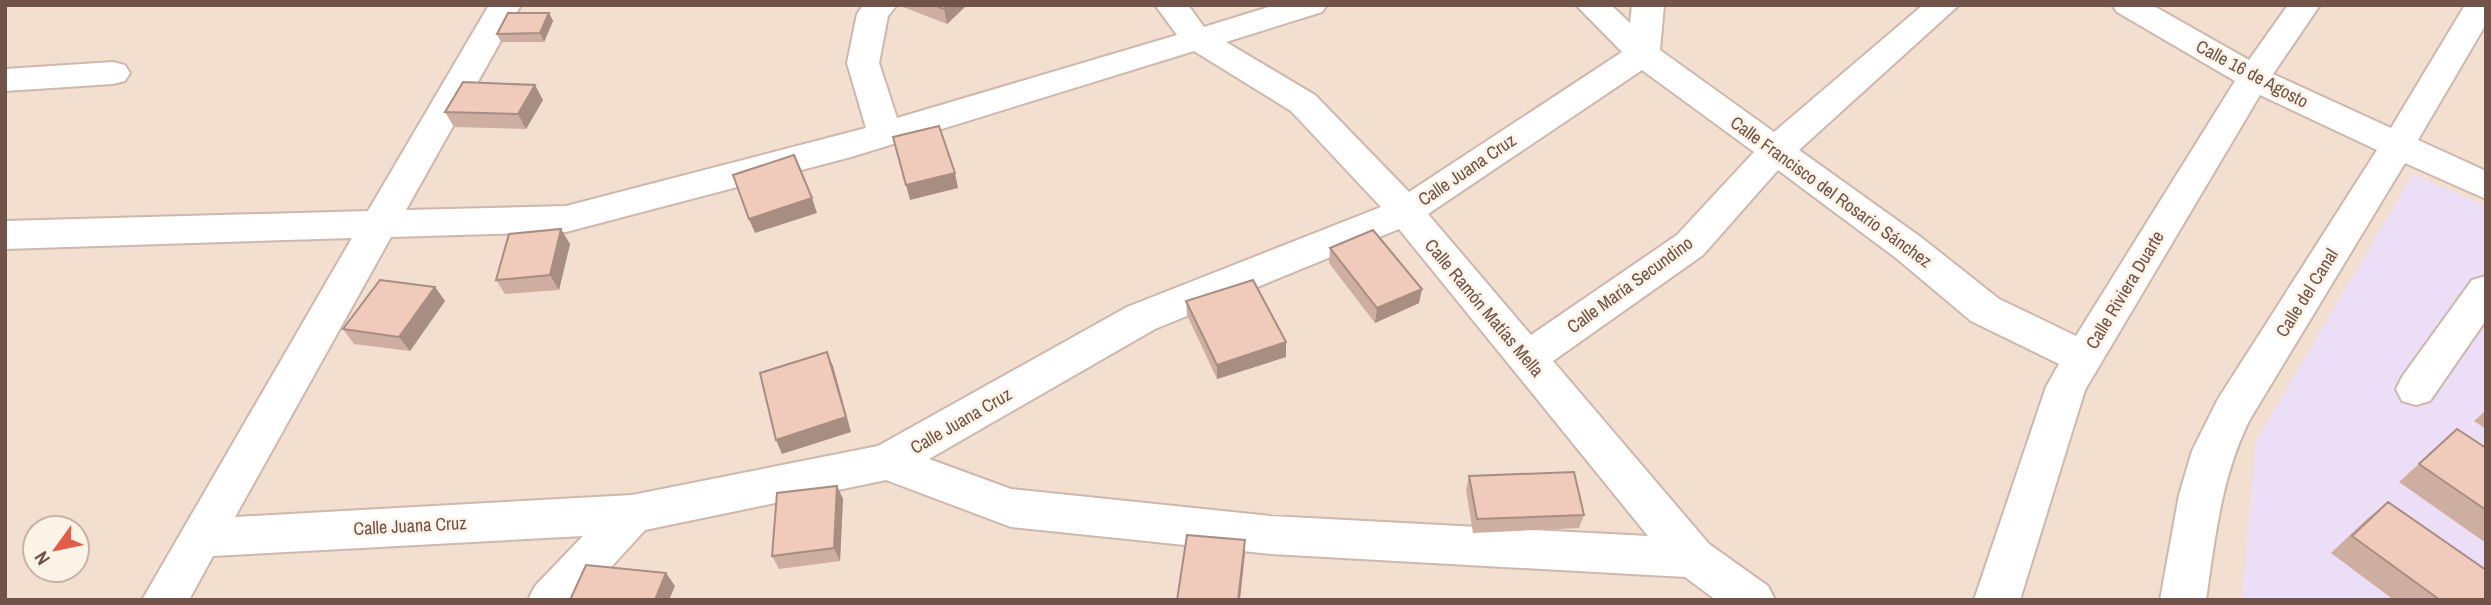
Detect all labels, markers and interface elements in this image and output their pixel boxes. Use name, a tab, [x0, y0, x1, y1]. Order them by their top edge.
street label: Calle 16 de Agosto	[2192, 33, 2313, 114]
street label: Calle Francisco del Rosario Sánchez	[1725, 110, 1937, 273]
street label: Calle Juana Cruz	[1413, 128, 1521, 212]
street label: Calle Riviera Duarte	[2079, 226, 2170, 353]
street label: Calle María Secundino	[1562, 230, 1698, 339]
street label: Calle Ramón Matías Mella	[1419, 233, 1550, 382]
street label: Calle del Canal	[2269, 244, 2344, 342]
street label: Calle Juana Cruz	[905, 381, 1016, 460]
street label: Calle Juana Cruz	[353, 510, 467, 541]
north arrow	[21, 514, 91, 584]
text: N	[28, 546, 56, 570]

